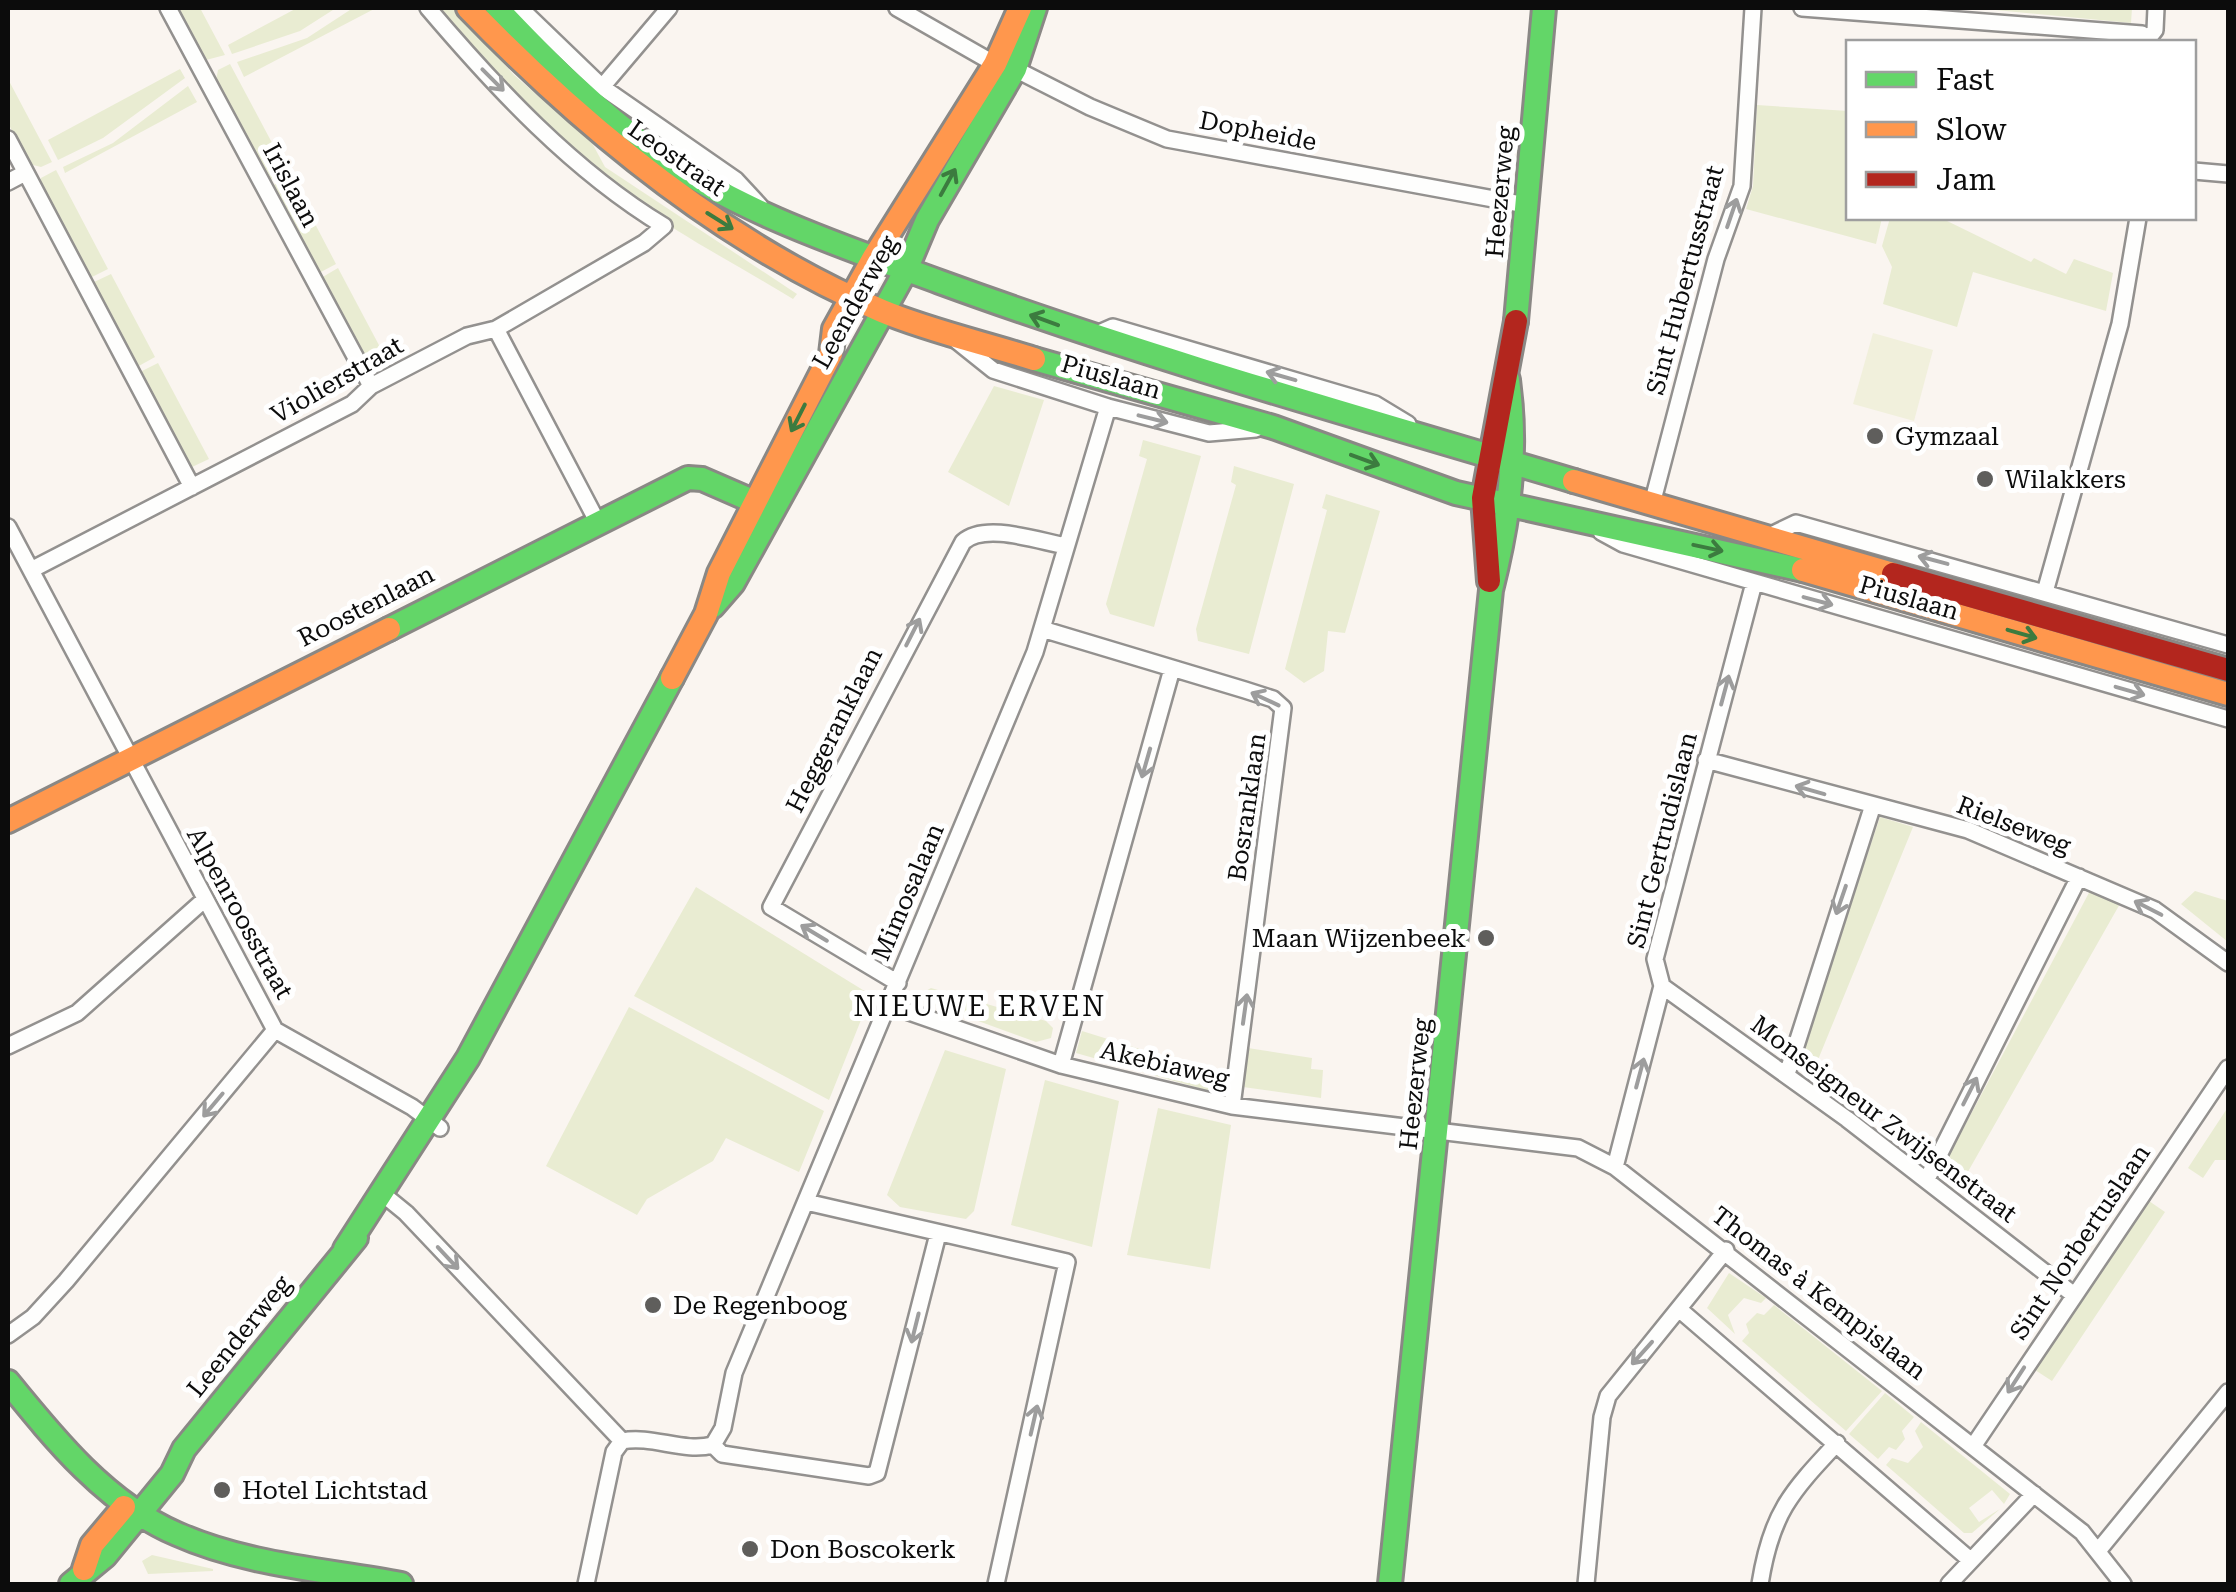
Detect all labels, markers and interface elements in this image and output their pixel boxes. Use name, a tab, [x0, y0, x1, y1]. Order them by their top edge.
legend	[1846, 40, 2196, 220]
text: Fast	[1936, 62, 1994, 97]
one-way arrow	[480, 68, 504, 92]
street label: Dopheide	[1197, 105, 1319, 157]
text: Slow	[1936, 112, 2007, 147]
street label: Leostraat	[623, 114, 731, 202]
street label: Heezerweg	[1480, 124, 1520, 259]
street label: Irislaan	[257, 138, 325, 232]
street label: Sint Hubertusstraat	[1640, 162, 1730, 398]
text: Jam	[1936, 162, 1996, 197]
one-way arrow	[939, 168, 959, 197]
one-way arrow	[1725, 197, 1743, 229]
one-way arrow	[705, 211, 733, 231]
street label: Leenderweg	[806, 230, 904, 374]
one-way arrow	[1029, 310, 1060, 328]
street label: Violierstraat	[266, 331, 408, 429]
street label: Piuslaan	[1058, 349, 1164, 405]
one-way arrow	[1266, 366, 1297, 384]
one-way arrow	[788, 403, 807, 433]
one-way arrow	[1137, 411, 1169, 429]
place label: Gymzaal	[1895, 422, 1999, 451]
marker: Gymzaal	[1864, 425, 1886, 447]
one-way arrow	[1348, 452, 1379, 470]
place label: Wilakkers	[2005, 465, 2126, 494]
marker: Wilakkers	[1974, 468, 1996, 490]
one-way arrow	[1691, 540, 1723, 558]
one-way arrow	[1918, 550, 1949, 569]
street label: Roostenlaan	[293, 559, 439, 653]
street label: Piuslaan	[1856, 570, 1962, 626]
one-way arrow	[1802, 592, 1833, 611]
one-way arrow	[904, 617, 923, 647]
one-way arrow	[2005, 626, 2037, 644]
street label: Heggeranklaan	[780, 643, 888, 817]
one-way arrow	[1717, 675, 1736, 706]
one-way arrow	[2114, 683, 2145, 701]
one-way arrow	[1250, 688, 1280, 707]
street label: Sint Gertrudislaan	[1621, 729, 1703, 951]
street label: Bosranklaan	[1222, 731, 1272, 883]
one-way arrow	[1135, 746, 1154, 778]
one-way arrow	[1794, 780, 1826, 798]
street label: Rielseweg	[1953, 790, 2076, 860]
street label: Mimosalaan	[866, 819, 950, 965]
street label: Alpenroosstraat	[181, 822, 299, 1004]
one-way arrow	[1831, 884, 1849, 915]
one-way arrow	[2134, 898, 2164, 917]
one-way arrow	[800, 923, 829, 943]
place label: Maan Wijzenbeek	[1252, 924, 1466, 953]
marker: Maan Wijzenbeek	[1475, 927, 1497, 949]
district label: NIEUWE ERVEN	[853, 990, 1107, 1023]
one-way arrow	[1237, 994, 1255, 1026]
street label: Monseigneur Zwijsenstraat	[1745, 1010, 2023, 1228]
street label: Heezerweg	[1394, 1016, 1436, 1151]
street label: Akebiaweg	[1098, 1035, 1233, 1093]
one-way arrow	[1631, 1058, 1650, 1089]
one-way arrow	[1961, 1077, 1980, 1107]
one-way arrow	[202, 1091, 224, 1117]
street label: Sint Norbertuslaan	[2004, 1139, 2156, 1345]
street label: Thomas à Kempislaan	[1706, 1200, 1932, 1386]
one-way arrow	[436, 1246, 460, 1270]
street label: Leenderweg	[181, 1269, 297, 1403]
place label: De Regenboog	[673, 1291, 848, 1320]
marker: De Regenboog	[642, 1294, 664, 1316]
one-way arrow	[905, 1311, 923, 1343]
one-way arrow	[1631, 1340, 1654, 1365]
one-way arrow	[2006, 1365, 2027, 1394]
one-way arrow	[1026, 1405, 1044, 1437]
place label: Hotel Lichtstad	[242, 1476, 428, 1505]
marker: Hotel Lichtstad	[211, 1479, 233, 1501]
place label: Don Boscokerk	[770, 1535, 956, 1564]
marker: Don Boscokerk	[739, 1538, 761, 1560]

